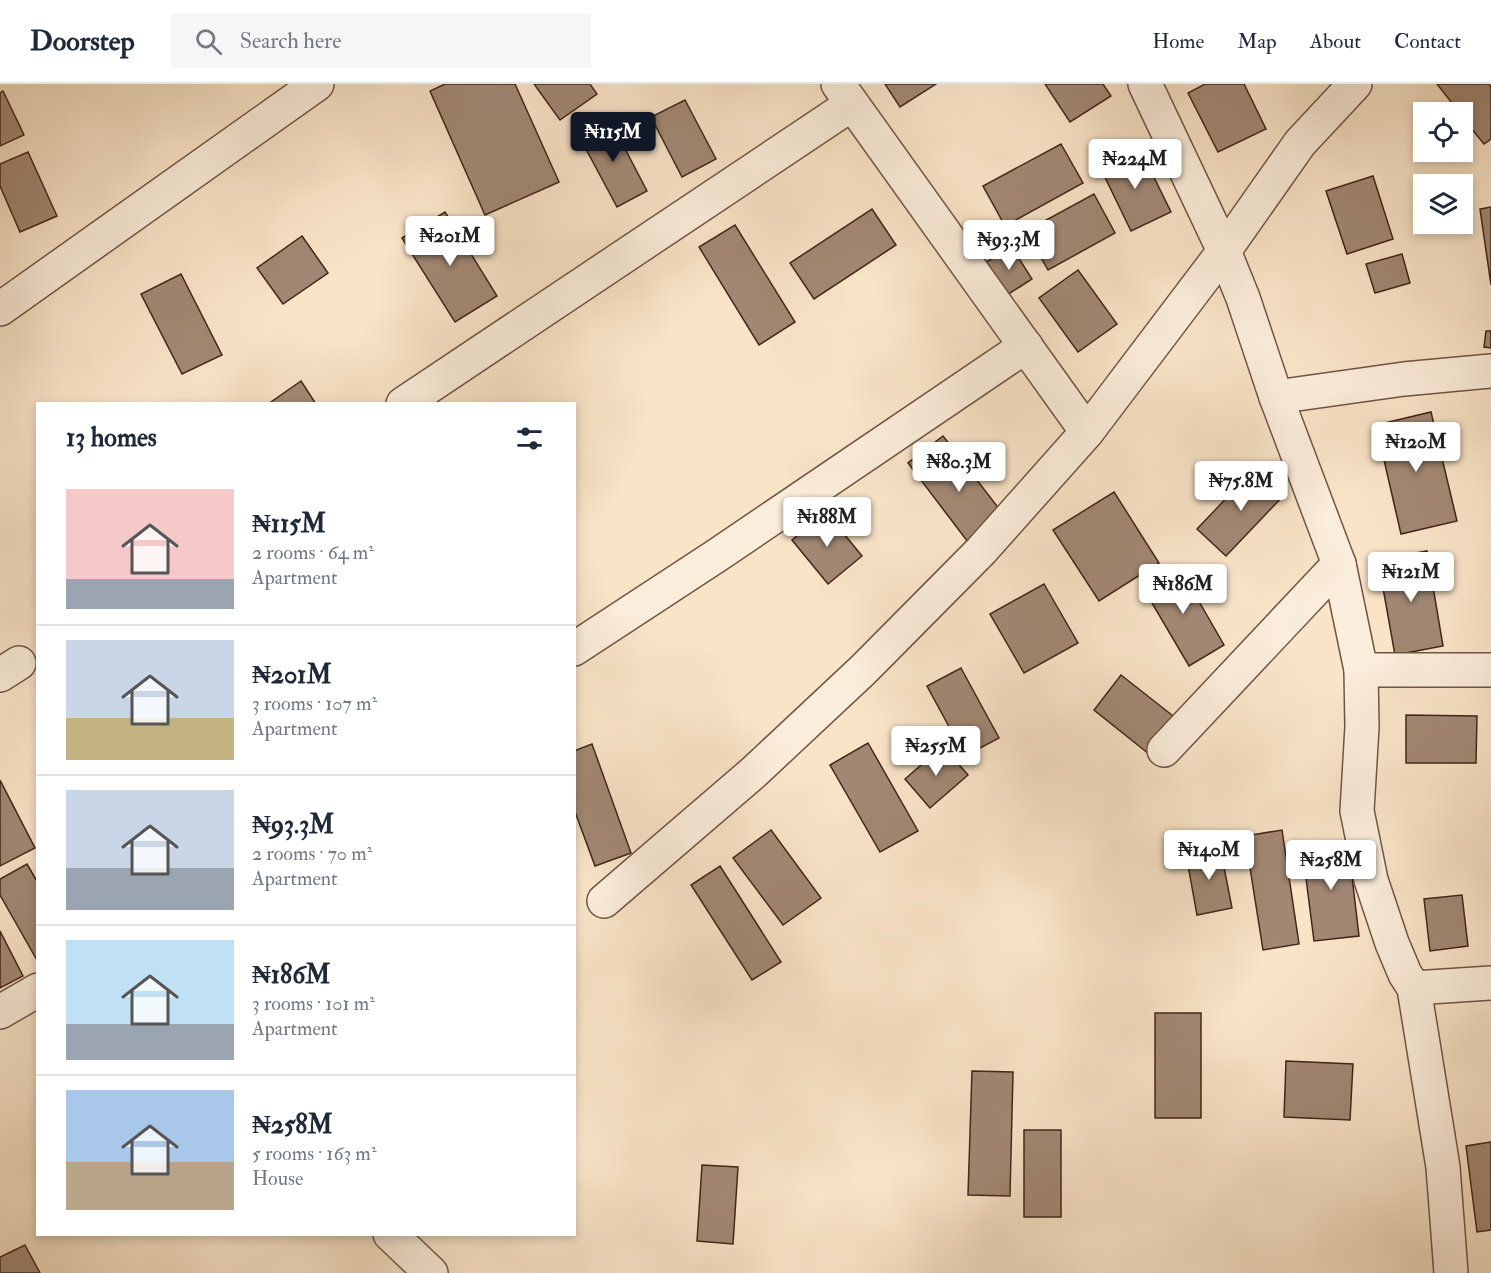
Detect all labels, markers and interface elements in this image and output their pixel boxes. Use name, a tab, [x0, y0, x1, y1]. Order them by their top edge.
search box	[171, 14, 591, 68]
text: Doorstep	[30, 24, 135, 59]
icon: search	[192, 25, 225, 58]
text: Search here	[240, 27, 341, 55]
text: Home	[1152, 28, 1204, 55]
text: Map	[1237, 28, 1277, 55]
text: About	[1310, 28, 1361, 55]
text: Contact	[1394, 28, 1461, 55]
map controls	[1413, 102, 1473, 234]
button: locate	[1413, 102, 1473, 162]
pin: ₦115M	[571, 112, 655, 163]
text: ₦115M	[585, 119, 641, 144]
pin: ₦224M	[1093, 139, 1177, 190]
text: ₦224M	[1103, 146, 1167, 171]
button: layers	[1413, 174, 1473, 234]
pin: ₦201M	[408, 216, 492, 267]
pin: ₦93.3M	[960, 220, 1058, 271]
text: ₦201M	[419, 223, 481, 248]
text: ₦93.3M	[977, 227, 1041, 252]
text: 13 homes	[66, 422, 157, 454]
icon: filters	[513, 422, 546, 455]
pin: ₦120M	[1374, 422, 1458, 473]
text: ₦120M	[1385, 429, 1447, 454]
pin: ₦80.3M	[910, 442, 1008, 493]
text: ₦80.3M	[927, 449, 992, 474]
pin: ₦75.8M	[1192, 461, 1290, 512]
text: ₦75.8M	[1209, 468, 1273, 493]
pin: ₦188M	[785, 497, 869, 548]
text: ₦188M	[797, 504, 857, 529]
text: ₦115M	[252, 508, 326, 540]
icon: home	[114, 513, 186, 585]
text: 2 rooms · 64 m²	[252, 540, 374, 565]
pin: ₦121M	[1369, 552, 1453, 603]
text: ₦121M	[1382, 559, 1440, 584]
pin: ₦186M	[1141, 564, 1225, 615]
text: Apartment	[252, 565, 337, 590]
text: ₦186M	[1153, 571, 1213, 596]
text: ₦201M	[252, 659, 332, 691]
icon: home	[114, 664, 186, 736]
text: 3 rooms · 107 m²	[252, 691, 377, 716]
text: Apartment	[252, 716, 337, 741]
pin: ₦255M	[894, 726, 978, 777]
text: ₦255M	[905, 733, 967, 758]
text: ₦93.3M	[252, 809, 334, 841]
icon: home	[114, 814, 186, 886]
pin: ₦140M	[1167, 830, 1251, 881]
text: ₦140M	[1178, 837, 1240, 862]
pin: ₦258M	[1289, 840, 1373, 891]
text: 2 rooms · 70 m²	[252, 841, 372, 866]
text: ₦258M	[1300, 847, 1362, 872]
text: Apartment	[252, 866, 337, 891]
text: ₦186M	[252, 959, 331, 991]
icon: home	[114, 964, 186, 1036]
text: 3 rooms · 101 m²	[252, 991, 375, 1016]
text: Apartment	[252, 1016, 337, 1041]
text: ₦258M	[252, 1109, 333, 1141]
icon: home	[114, 1114, 186, 1186]
text: 5 rooms · 163 m²	[252, 1141, 377, 1166]
text: House	[252, 1166, 303, 1191]

